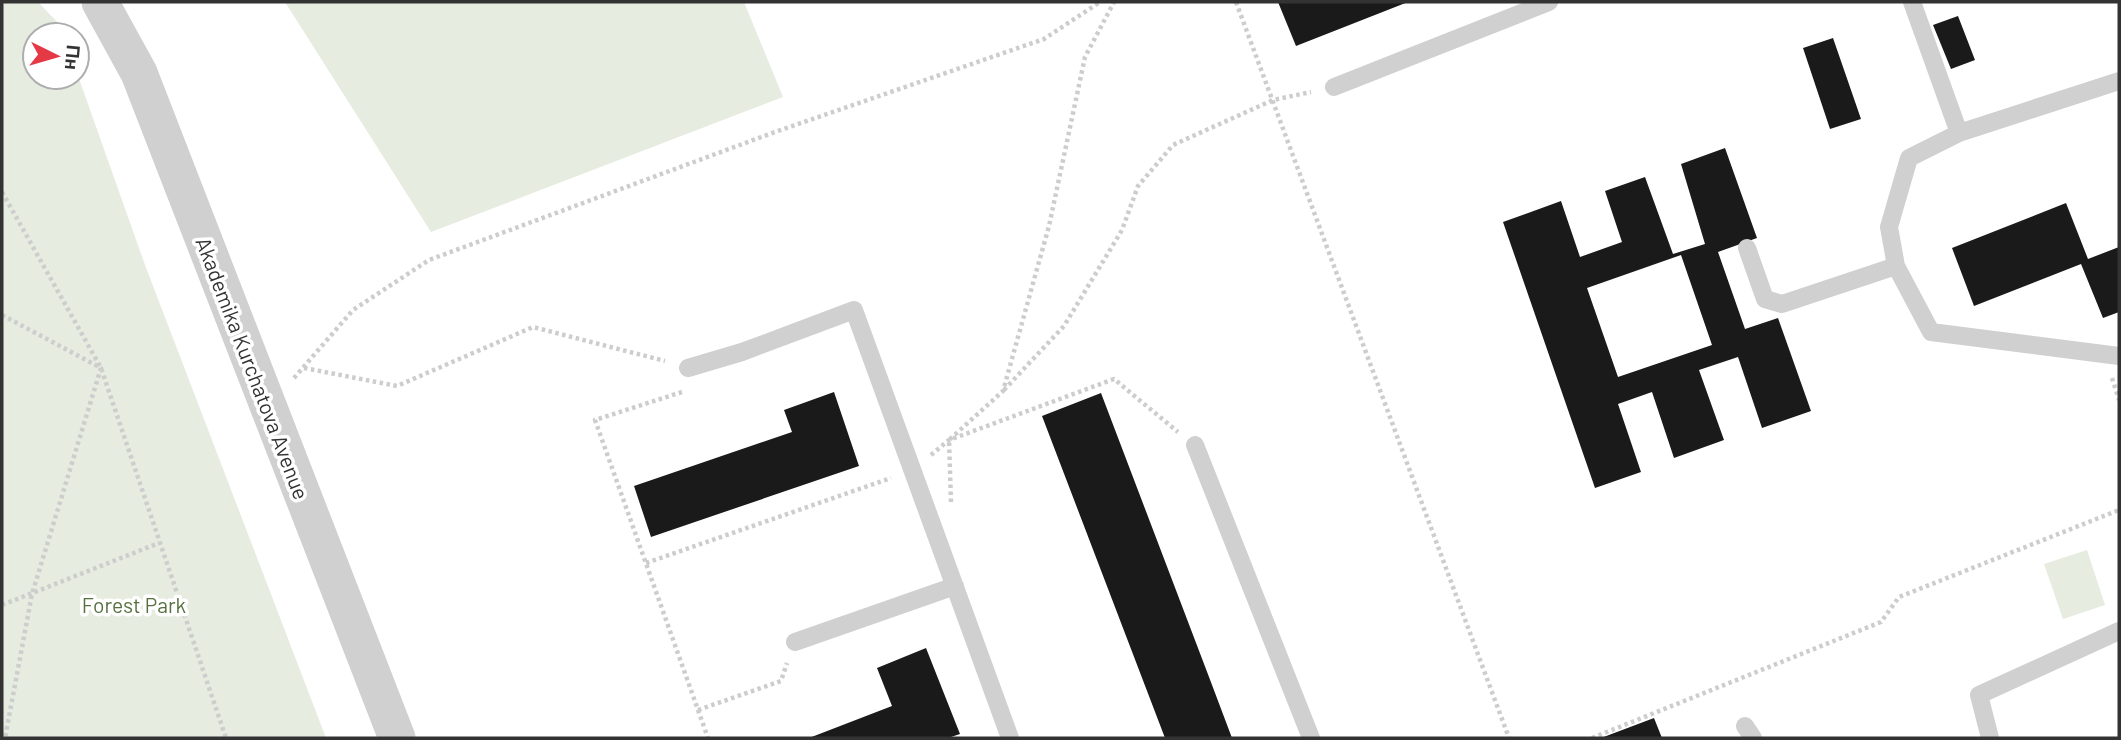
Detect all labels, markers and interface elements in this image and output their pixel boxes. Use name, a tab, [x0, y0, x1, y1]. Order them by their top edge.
north arrow	[21, 21, 91, 91]
text: Пн	[61, 44, 86, 71]
street label: Akademika Kurchatova Avenue	[191, 233, 315, 503]
park label: Forest Park	[82, 592, 186, 617]

